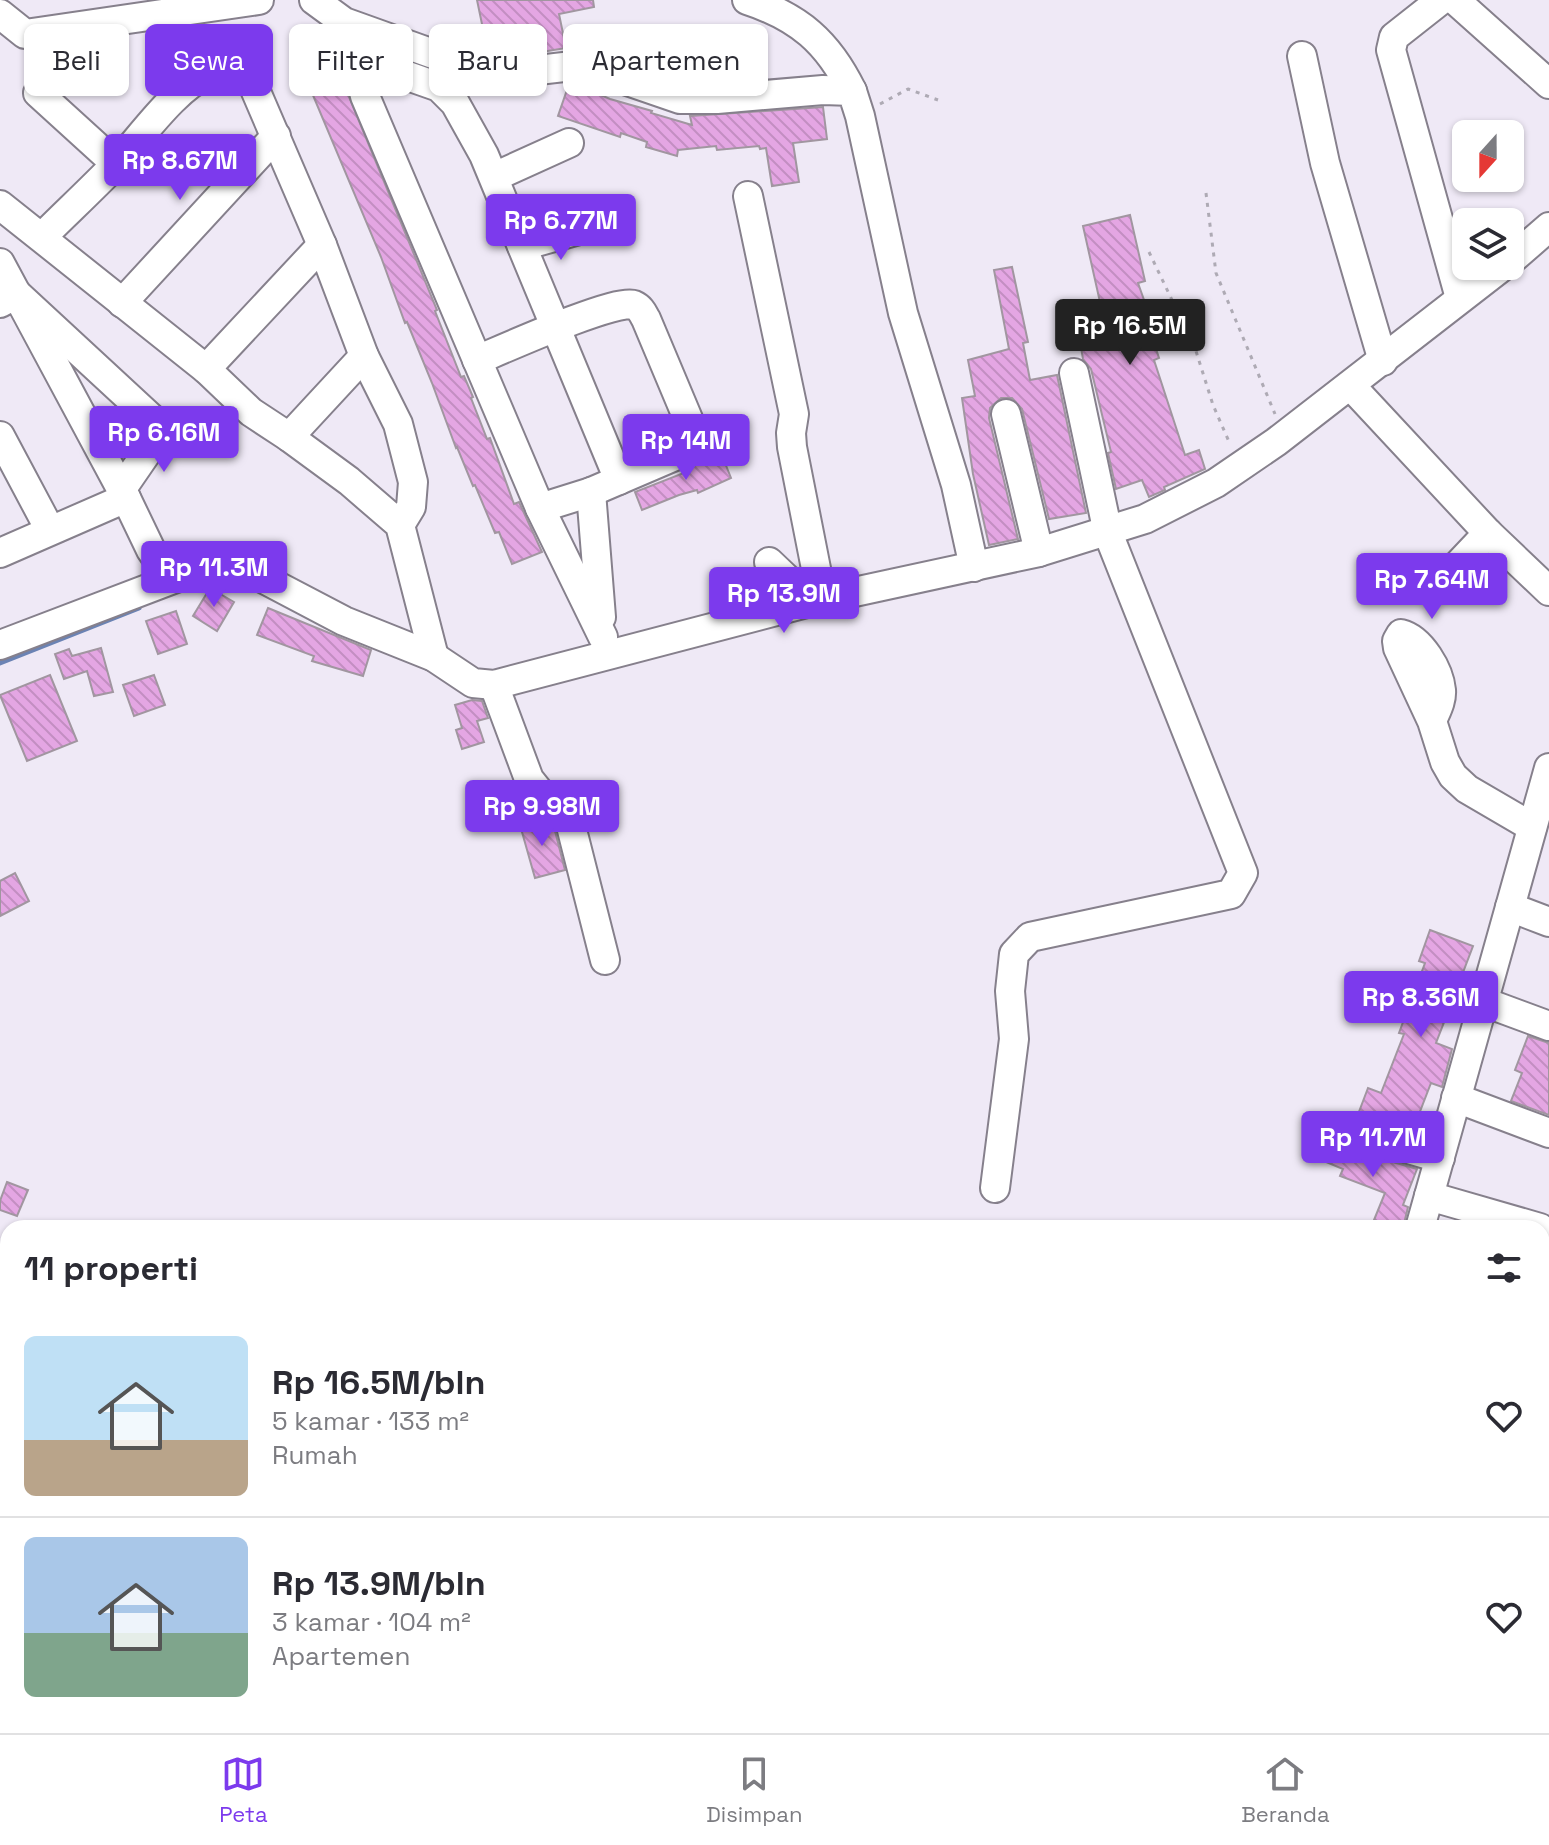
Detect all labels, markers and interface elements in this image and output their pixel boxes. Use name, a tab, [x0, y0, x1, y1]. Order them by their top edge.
chip: Beli	[24, 24, 129, 96]
chip: Sewa	[145, 24, 273, 96]
chip: Filter	[289, 24, 413, 96]
chip: Baru	[429, 24, 547, 96]
chip: Apartemen	[563, 24, 768, 96]
north arrow	[1452, 120, 1524, 192]
map controls	[1452, 120, 1524, 280]
pin: Rp 8.67M	[97, 134, 263, 202]
text: Rp 8.67M	[122, 143, 238, 177]
pin: Rp 6.77M	[478, 194, 644, 262]
text: Rp 6.77M	[504, 203, 618, 237]
button: layers	[1452, 208, 1524, 280]
pin: Rp 16.5M	[1047, 299, 1213, 367]
text: Rp 16.5M	[1073, 308, 1187, 342]
pin: Rp 6.16M	[81, 406, 247, 474]
pin: Rp 14M	[621, 414, 751, 482]
text: Rp 6.16M	[108, 415, 220, 449]
text: Rp 14M	[641, 423, 731, 457]
pin: Rp 11.3M	[131, 541, 297, 609]
text: Rp 11.3M	[159, 550, 269, 584]
pin: Rp 7.64M	[1349, 553, 1515, 621]
text: Rp 7.64M	[1374, 562, 1490, 596]
pin: Rp 13.9M	[701, 567, 867, 635]
text: Rp 13.9M	[727, 576, 841, 610]
pin: Rp 9.98M	[459, 780, 625, 848]
text: Rp 9.98M	[483, 789, 601, 823]
pin: Rp 8.36M	[1338, 971, 1504, 1039]
text: Rp 8.36M	[1362, 980, 1480, 1014]
pin: Rp 11.7M	[1290, 1111, 1456, 1179]
text: Rp 11.7M	[1319, 1120, 1427, 1154]
icon: filters	[1482, 1246, 1526, 1290]
text: 11 properti	[24, 1247, 198, 1290]
text: Rp 16.5M/bln	[272, 1361, 486, 1404]
icon: home	[88, 1368, 184, 1464]
icon: heart	[1482, 1394, 1526, 1438]
text: 5 kamar · 133 m²	[272, 1404, 469, 1438]
text: Rumah	[272, 1438, 358, 1472]
text: Rp 13.9M/bln	[272, 1562, 486, 1605]
icon: home	[88, 1569, 184, 1665]
icon: heart	[1482, 1595, 1526, 1639]
text: 3 kamar · 104 m²	[272, 1605, 471, 1639]
text: Apartemen	[272, 1639, 410, 1673]
tab: Peta	[219, 1752, 268, 1828]
tab: Disimpan	[706, 1752, 802, 1828]
tab: Beranda	[1241, 1752, 1330, 1828]

